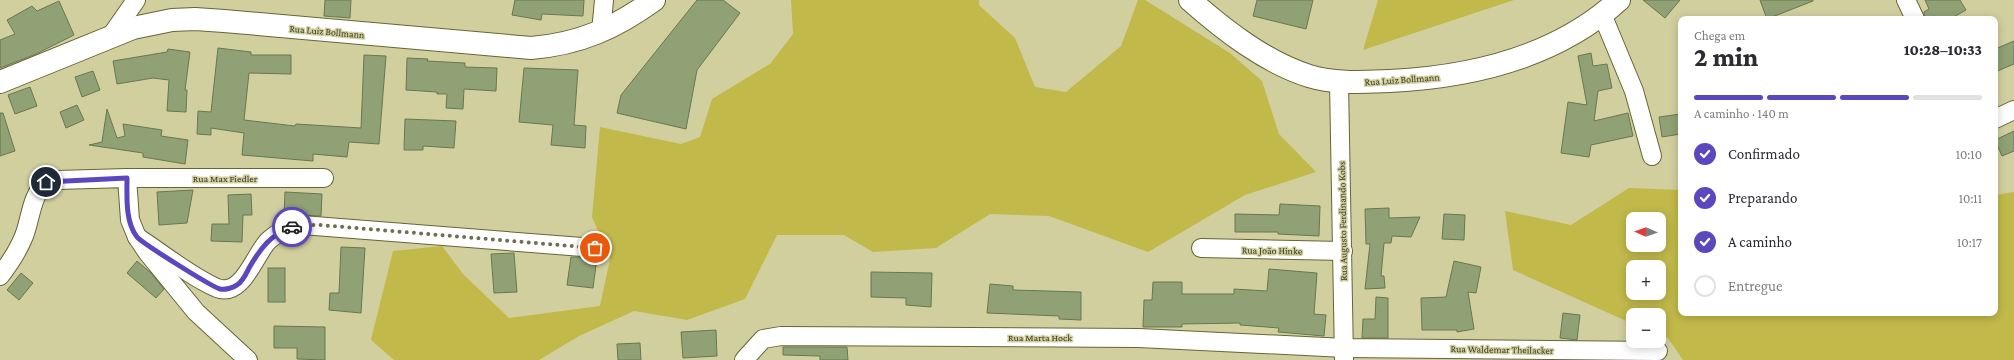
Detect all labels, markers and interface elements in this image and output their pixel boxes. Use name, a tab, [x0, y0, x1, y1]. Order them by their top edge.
street label: Rua Luiz Bollmann	[289, 23, 366, 40]
text: Chega em	[1694, 28, 1745, 43]
text: 10:28–10:33	[1904, 42, 1982, 58]
text: 2 min	[1694, 43, 1758, 72]
street label: Rua Luiz Bollmann	[1364, 71, 1441, 88]
text: A caminho · 140 m	[1694, 106, 1789, 121]
icon: check	[1694, 143, 1716, 165]
text: Confirmado	[1728, 146, 1800, 162]
text: 10:10	[1956, 147, 1982, 162]
street label: Rua Augusto Ferdinando Kobs	[1336, 161, 1349, 281]
pin	[29, 165, 63, 199]
icon: home	[35, 171, 57, 193]
street label: Rua Max Fiedler	[193, 173, 258, 184]
icon: check	[1694, 187, 1716, 209]
text: Preparando	[1728, 190, 1797, 206]
text: 10:11	[1959, 191, 1982, 206]
courier	[272, 207, 312, 247]
north arrow	[1626, 212, 1666, 252]
map controls	[1626, 212, 1666, 348]
icon: car	[281, 216, 303, 238]
pin	[578, 231, 612, 265]
icon: check	[1694, 231, 1716, 253]
text: A caminho	[1728, 234, 1792, 250]
text: 10:17	[1957, 235, 1982, 250]
icon: bag	[584, 237, 606, 259]
street label: Rua João Hinke	[1242, 244, 1303, 257]
button: +	[1626, 260, 1666, 300]
text: Entregue	[1728, 278, 1783, 294]
button: −	[1626, 308, 1666, 348]
street label: Rua Marta Hock	[1008, 332, 1072, 343]
street label: Rua Waldemar Theilacker	[1450, 343, 1554, 356]

